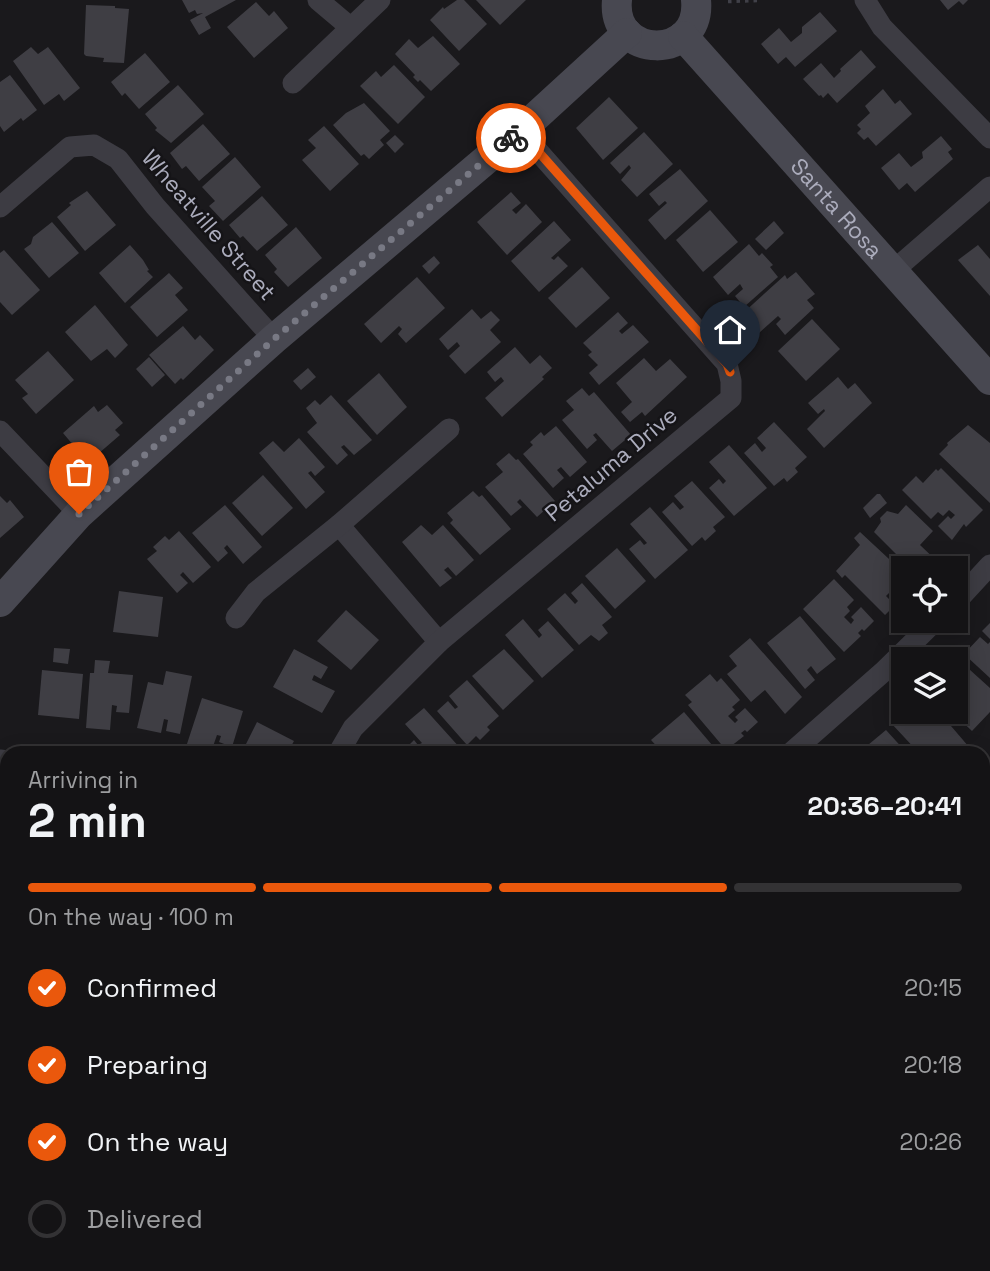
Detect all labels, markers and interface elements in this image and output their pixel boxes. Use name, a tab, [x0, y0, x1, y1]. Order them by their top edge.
courier	[476, 103, 546, 173]
icon: bike	[492, 119, 530, 157]
street label: Wheatville Street	[135, 143, 283, 307]
street label: Santa Rosa	[784, 152, 890, 265]
pin	[700, 300, 760, 372]
icon: home	[711, 311, 749, 349]
street label: Petaluma Drive	[539, 400, 683, 528]
pin	[49, 442, 109, 514]
icon: bag	[60, 453, 98, 491]
map controls	[891, 556, 968, 724]
button: locate	[891, 556, 968, 633]
button: layers	[891, 647, 968, 724]
text: Arriving in	[28, 765, 138, 795]
text: 20:36–20:41	[808, 789, 962, 823]
text: 2 min	[28, 792, 147, 850]
text: On the way · 100 m	[28, 902, 234, 932]
icon: check	[28, 969, 66, 1007]
text: Confirmed	[87, 971, 217, 1005]
text: 20:15	[904, 973, 962, 1003]
icon: check	[28, 1046, 66, 1084]
text: Preparing	[87, 1048, 208, 1082]
text: 20:18	[904, 1050, 962, 1080]
icon: check	[28, 1123, 66, 1161]
text: On the way	[87, 1125, 228, 1159]
text: 20:26	[900, 1127, 962, 1157]
text: Delivered	[87, 1202, 203, 1236]

